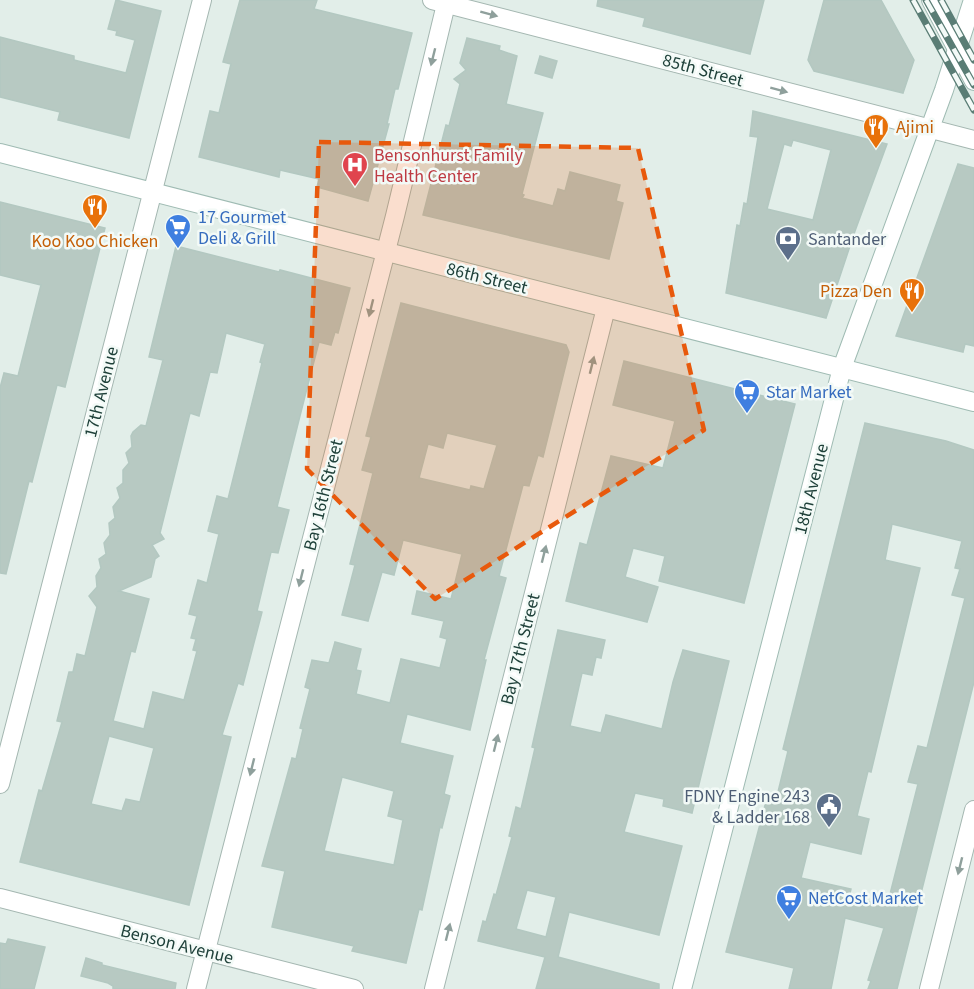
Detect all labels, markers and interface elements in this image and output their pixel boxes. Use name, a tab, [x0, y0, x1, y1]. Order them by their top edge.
one-way arrow	[480, 10, 498, 20]
one-way arrow	[428, 48, 438, 66]
street label: 85th Street	[660, 48, 746, 93]
one-way arrow	[770, 85, 788, 95]
restaurant icon: Ajimi	[861, 112, 891, 150]
place label: Ajimi	[896, 115, 934, 140]
place label: Bensonhurst Family Health Center	[374, 143, 523, 189]
hospital icon: Bensonhurst Family Health Center	[340, 150, 370, 188]
restaurant icon: Koo Koo Chicken	[80, 192, 110, 230]
place label: 17 Gourmet Deli & Grill	[198, 205, 286, 251]
supermarket icon: 17 Gourmet Deli & Grill	[163, 212, 193, 250]
bank icon: Santander	[773, 224, 803, 262]
place label: Santander	[808, 227, 887, 252]
place label: Koo Koo Chicken	[32, 229, 158, 254]
street label: 86th Street	[444, 256, 530, 301]
restaurant icon: Pizza Den	[897, 276, 927, 314]
place label: Pizza Den	[820, 279, 892, 304]
one-way arrow	[365, 299, 375, 317]
street label: 17th Avenue	[78, 344, 125, 440]
one-way arrow	[587, 356, 597, 374]
supermarket icon: Star Market	[732, 377, 762, 415]
place label: Star Market	[766, 380, 852, 405]
street label: Bay 16th Street	[298, 437, 349, 554]
street label: 18th Avenue	[788, 441, 835, 537]
one-way arrow	[540, 545, 549, 563]
one-way arrow	[296, 569, 306, 587]
street label: Bay 17th Street	[495, 591, 546, 708]
one-way arrow	[492, 734, 502, 752]
one-way arrow	[247, 758, 257, 776]
place label: FDNY Engine 243 & Ladder 168	[684, 784, 810, 830]
public building icon: FDNY Engine 243 & Ladder 168	[814, 791, 844, 829]
one-way arrow	[954, 857, 964, 876]
supermarket icon: NetCost Market	[774, 883, 804, 921]
place label: NetCost Market	[808, 886, 923, 911]
street label: Benson Avenue	[118, 918, 236, 971]
one-way arrow	[444, 923, 454, 941]

